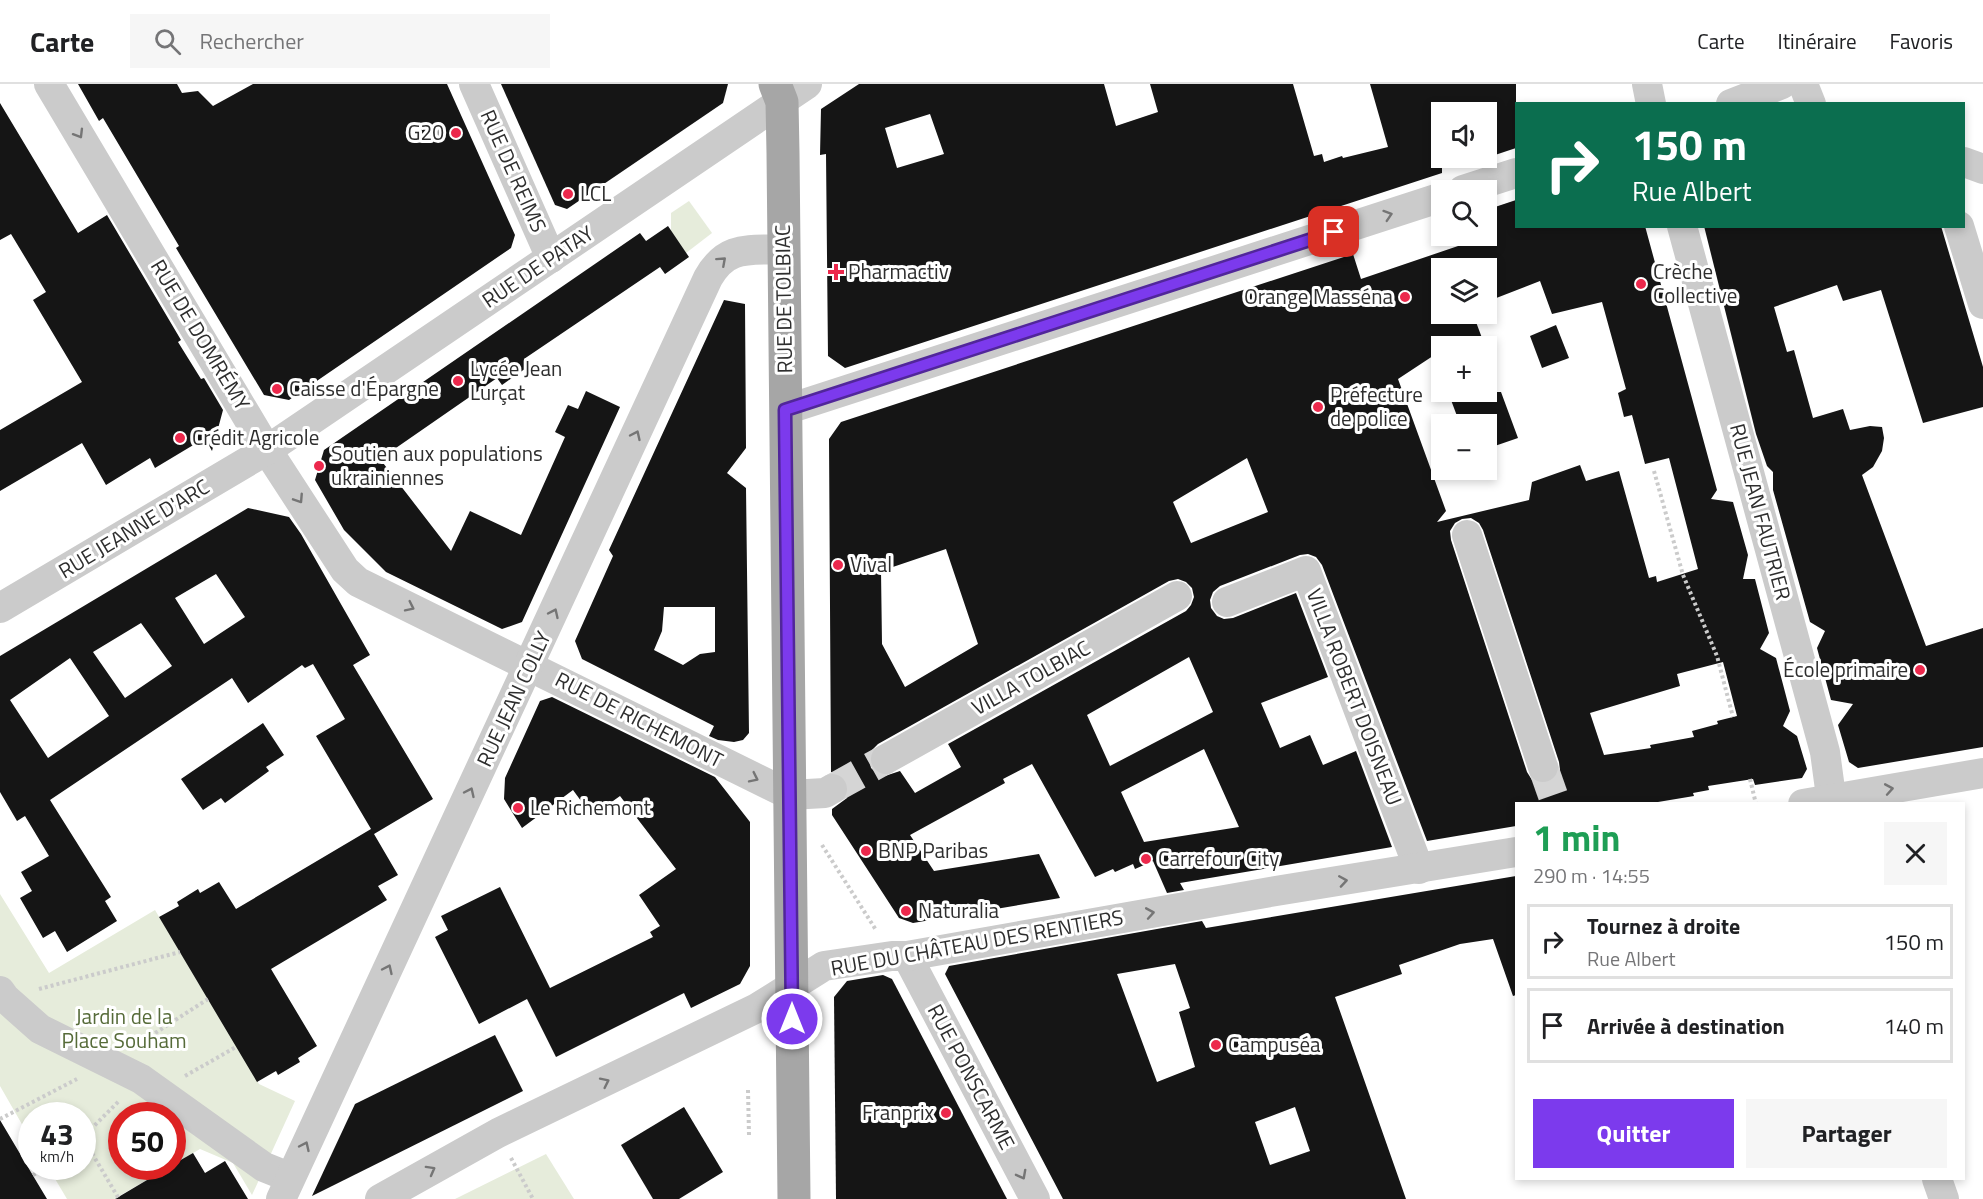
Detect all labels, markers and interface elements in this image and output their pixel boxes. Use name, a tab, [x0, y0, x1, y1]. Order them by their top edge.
search box	[130, 14, 550, 68]
text: Carte	[30, 20, 94, 63]
text: Rechercher	[199, 24, 304, 58]
icon: search	[151, 25, 184, 58]
text: Carte	[1697, 25, 1745, 57]
text: Itinéraire	[1778, 25, 1857, 57]
text: Favoris	[1890, 25, 1953, 57]
map controls	[1431, 102, 1497, 480]
button: sound	[1431, 102, 1497, 168]
street label: RUE DE REIMS	[473, 104, 555, 237]
text: 150 m	[1632, 112, 1747, 176]
place label: G20	[408, 116, 444, 148]
marker: G20	[449, 126, 463, 140]
icon: right	[1533, 126, 1611, 204]
one-way arrow	[72, 128, 84, 138]
text: Rue Albert	[1632, 170, 1751, 211]
place label: LCL	[580, 177, 611, 209]
button: search	[1431, 180, 1497, 246]
marker: LCL	[561, 187, 575, 201]
pin	[1308, 206, 1359, 257]
one-way arrow	[1382, 210, 1393, 222]
icon: arrive	[1317, 215, 1350, 248]
street label: RUE DE PATAY	[475, 217, 600, 315]
street label: RUE DE TOLBIAC	[766, 224, 800, 374]
street label: RUE DE DOMRÉMY	[143, 253, 259, 417]
place label: Pharmactiv	[848, 255, 949, 287]
place label: Crèche Collective	[1653, 255, 1737, 311]
one-way arrow	[715, 258, 726, 269]
button: layers	[1431, 258, 1497, 324]
marker: Pharmactiv	[829, 265, 843, 279]
marker: Crèche Collective	[1634, 277, 1648, 291]
place label: Orange Masséna	[1244, 280, 1393, 312]
marker: Orange Masséna	[1398, 290, 1412, 304]
button: +	[1431, 336, 1497, 402]
place label: Lycée Jean Lurçat	[470, 352, 562, 408]
place label: Caisse d'Épargne	[289, 372, 439, 404]
marker: Lycée Jean Lurçat	[451, 374, 465, 388]
place label: Préfecture de police	[1330, 378, 1423, 434]
marker: Caisse d'Épargne	[270, 382, 284, 396]
marker: Préfecture de police	[1311, 400, 1325, 414]
button: −	[1431, 414, 1497, 480]
street label: RUE JEAN FAUTRIER	[1722, 420, 1800, 604]
place label: Crédit Agricole	[192, 421, 319, 453]
marker: Crédit Agricole	[173, 431, 187, 445]
one-way arrow	[628, 431, 640, 442]
place label: Soutien aux populations ukrainiennes	[331, 437, 543, 493]
marker: Soutien aux populations ukrainiennes	[312, 459, 326, 473]
street label: RUE JEANNE D'ARC	[52, 470, 215, 586]
one-way arrow	[292, 492, 303, 503]
place label: Vival	[850, 548, 892, 580]
marker: Vival	[831, 558, 845, 572]
street label: VILLA ROBERT DOISNEAU	[1299, 584, 1411, 810]
one-way arrow	[404, 600, 415, 611]
one-way arrow	[547, 608, 559, 619]
street label: RUE JEAN COLLY	[468, 625, 559, 772]
street label: VILLA TOLBIAC	[965, 631, 1096, 723]
place label: École primaire	[1783, 653, 1908, 685]
street label: RUE DE RICHEMONT	[550, 663, 729, 775]
marker: École primaire	[1913, 663, 1927, 677]
one-way arrow	[748, 770, 759, 782]
one-way arrow	[1884, 783, 1894, 796]
one-way arrow	[463, 788, 475, 799]
place label: Le Richemont	[530, 791, 652, 823]
marker: Le Richemont	[511, 801, 525, 815]
text: 1 min	[1533, 810, 1620, 865]
button: close	[1884, 822, 1947, 885]
place label: BNP Paribas	[878, 834, 988, 866]
place label: Carrefour City	[1158, 842, 1279, 874]
marker: BNP Paribas	[859, 844, 873, 858]
marker: Carrefour City	[1139, 852, 1153, 866]
text: 290 m · 14:55	[1533, 860, 1650, 891]
one-way arrow	[1338, 875, 1347, 887]
place label: Naturalia	[918, 894, 999, 926]
street label: RUE DU CHÂTEAU DES RENTIERS	[828, 901, 1126, 984]
marker: Naturalia	[899, 904, 913, 918]
one-way arrow	[1145, 907, 1155, 920]
text: Tournez à droite	[1587, 909, 1740, 943]
icon: right	[1536, 925, 1569, 958]
text: 150 m	[1884, 925, 1944, 959]
text: Rue Albert	[1587, 943, 1675, 974]
one-way arrow	[380, 965, 392, 976]
position arrow	[760, 987, 824, 1051]
street label: RUE PONSCARME	[920, 998, 1024, 1155]
park label: Jardin de la Place Souham	[61, 1000, 187, 1056]
icon: arrive	[1536, 1009, 1569, 1042]
text: Arrivée à destination	[1587, 1009, 1785, 1043]
text: 140 m	[1884, 1009, 1944, 1043]
place label: Campuséa	[1228, 1028, 1321, 1060]
marker: Campuséa	[1209, 1038, 1223, 1052]
one-way arrow	[599, 1078, 610, 1090]
place label: Franprix	[862, 1096, 935, 1128]
button: Quitter	[1533, 1099, 1734, 1168]
button: Partager	[1746, 1099, 1947, 1168]
speed limit sign: 50	[108, 1102, 186, 1180]
marker: Franprix	[939, 1106, 953, 1120]
text: 43	[40, 1111, 74, 1157]
one-way arrow	[298, 1141, 310, 1152]
text: km/h	[40, 1145, 74, 1168]
one-way arrow	[425, 1166, 436, 1178]
one-way arrow	[1015, 1169, 1026, 1179]

